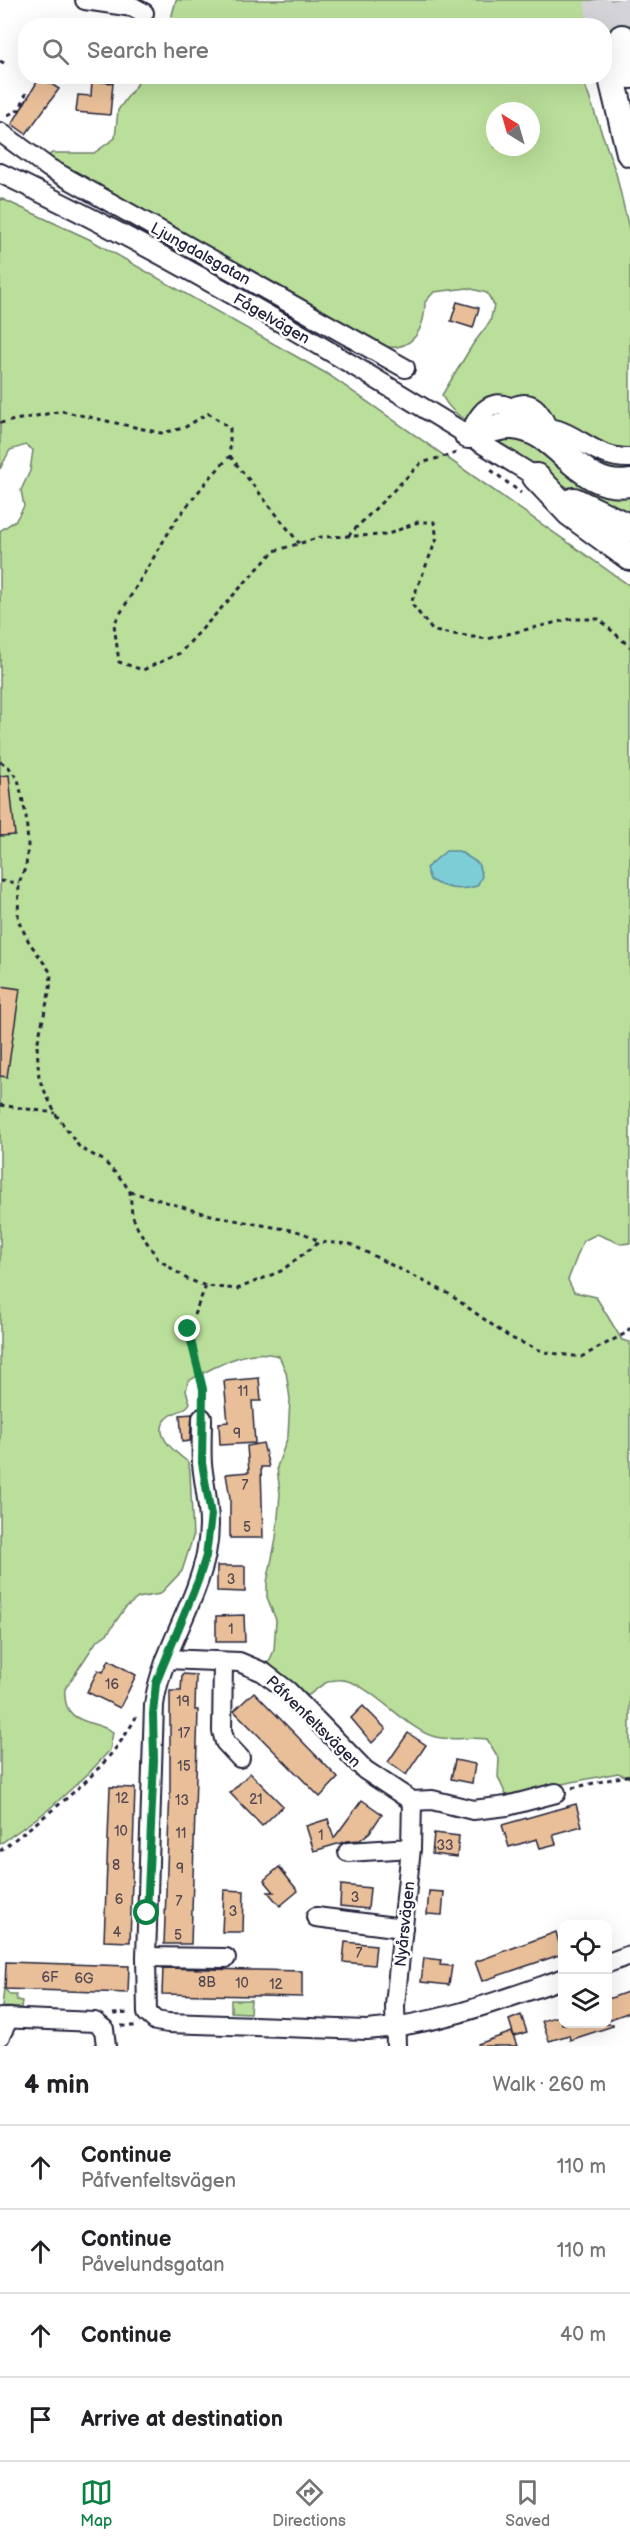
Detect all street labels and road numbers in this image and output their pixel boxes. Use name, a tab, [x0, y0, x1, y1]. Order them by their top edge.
street label: Ljungdalsgatan	[147, 219, 254, 290]
street label: Fågelvägen	[230, 290, 313, 349]
street label: Påfvenfeltsvägen	[262, 1672, 364, 1772]
street label: Nyårsvägen	[392, 1880, 419, 1968]

